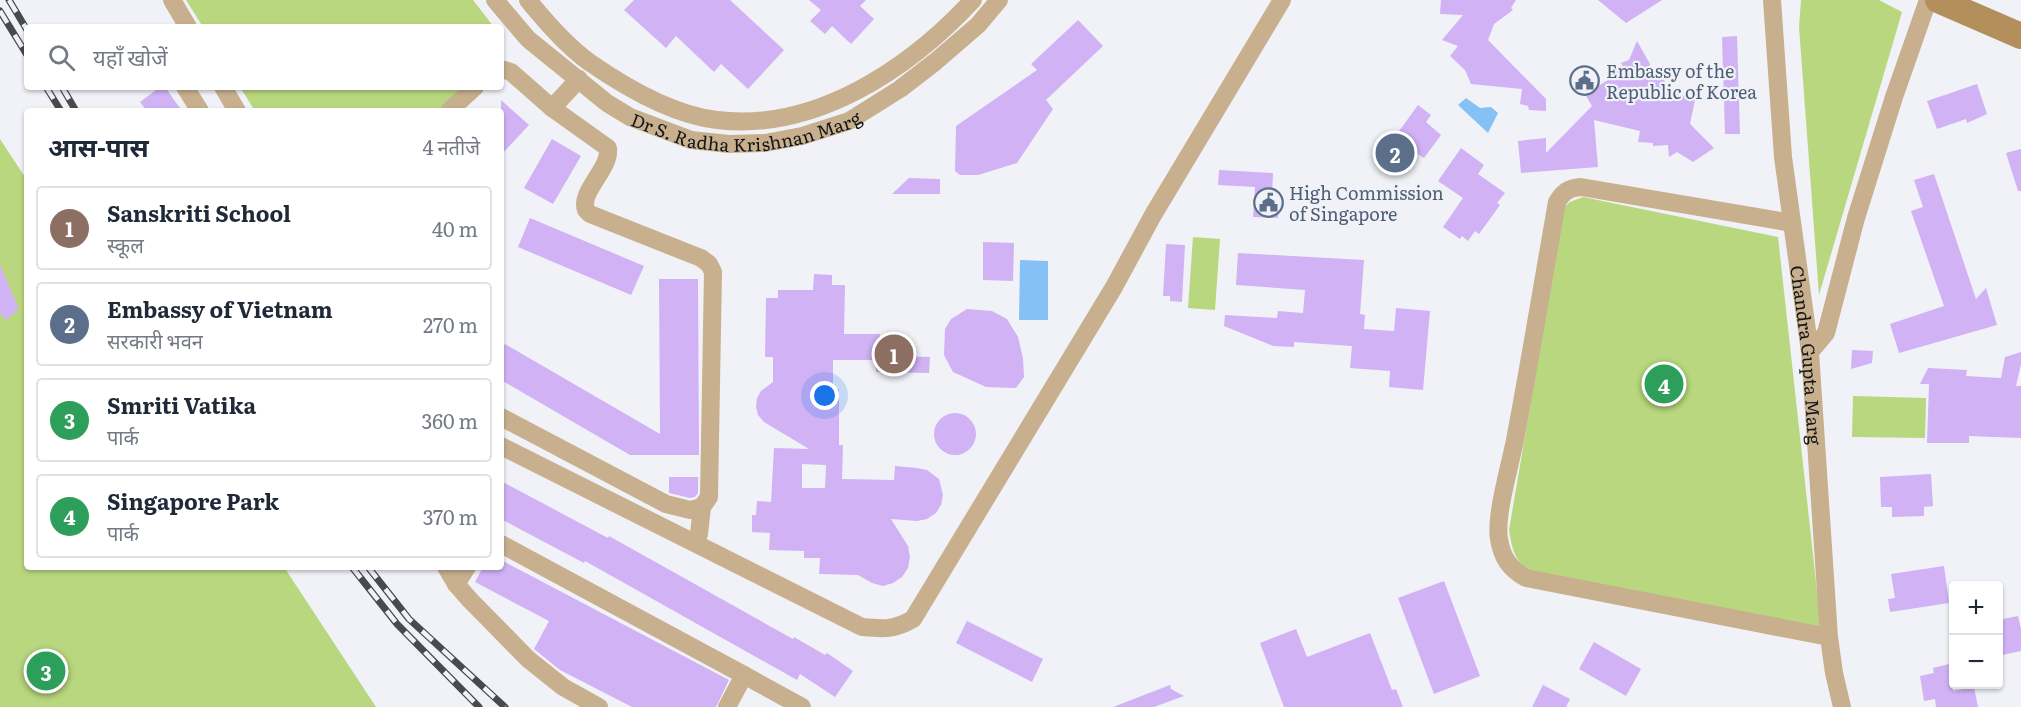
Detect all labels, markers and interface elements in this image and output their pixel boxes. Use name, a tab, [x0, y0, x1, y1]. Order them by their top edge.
search box	[24, 24, 504, 90]
text: यहाँ खोजें	[93, 40, 168, 73]
icon: search	[45, 41, 78, 74]
place label: Embassy of the Republic of Korea	[1606, 57, 1757, 105]
public building icon: Embassy of the Republic of Korea	[1569, 64, 1601, 96]
street label: Dr S. Radha Krishnan Marg	[627, 99, 863, 125]
text: Dr S. Radha Krishnan Marg	[628, 103, 867, 157]
text: आस-पास	[48, 126, 149, 165]
pin: 2	[1376, 130, 1414, 176]
text: 4 नतीजे	[422, 131, 480, 161]
place label: High Commission of Singapore	[1289, 179, 1444, 227]
public building icon: High Commission of Singapore	[1252, 186, 1284, 218]
text: Sanskriti School	[107, 196, 291, 229]
text: 1	[65, 213, 74, 243]
text: 40 m	[432, 213, 478, 243]
text: स्कूल	[107, 229, 144, 259]
street label: Chandra Gupta Marg	[1785, 264, 1830, 447]
text: Embassy of Vietnam	[107, 292, 333, 325]
text: 2	[64, 309, 75, 339]
text: 270 m	[423, 309, 478, 339]
text: सरकारी भवन	[107, 325, 203, 355]
pin: 1	[874, 332, 914, 376]
pin: 4	[1644, 362, 1684, 406]
your location	[810, 381, 839, 410]
text: Smriti Vatika	[107, 388, 256, 421]
text: 3	[64, 405, 75, 435]
text: 360 m	[421, 405, 478, 435]
text: पार्क	[107, 421, 139, 451]
text: Singapore Park	[107, 484, 279, 517]
text: 4	[63, 501, 76, 531]
text: 370 m	[423, 501, 478, 531]
text: पार्क	[107, 517, 139, 547]
map controls	[1949, 581, 2003, 689]
button: +	[1949, 581, 2003, 635]
button: −	[1949, 635, 2003, 689]
pin: 3	[26, 648, 66, 694]

